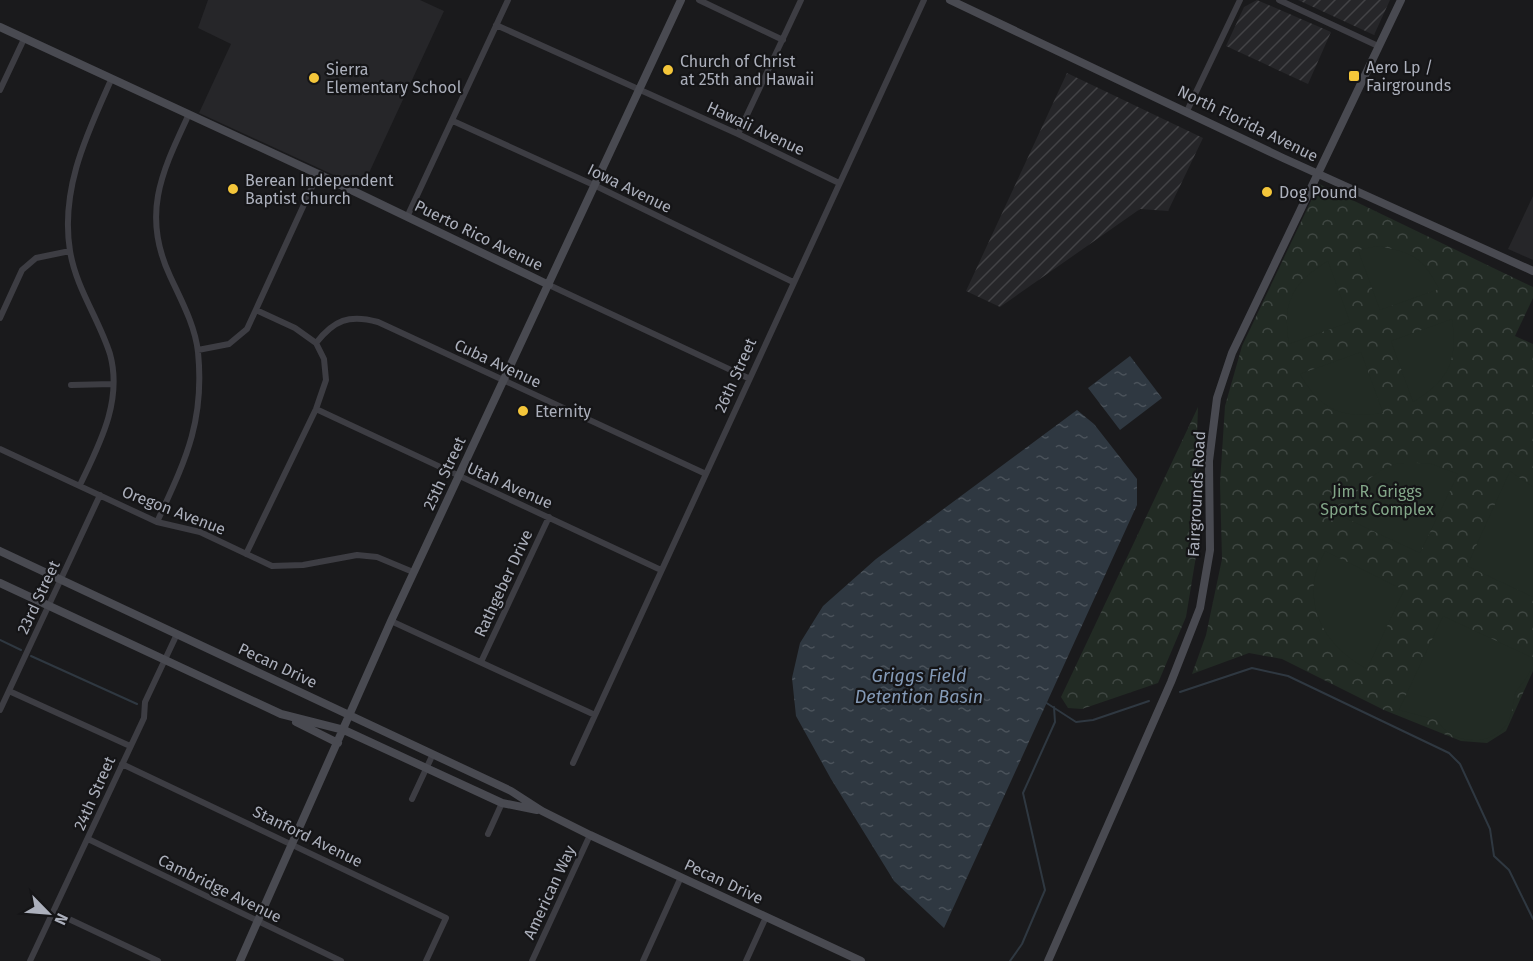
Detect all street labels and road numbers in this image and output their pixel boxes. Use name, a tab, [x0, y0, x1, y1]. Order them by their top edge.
street label: North Florida Avenue	[1175, 81, 1321, 166]
street label: Hawaii Avenue	[704, 97, 808, 159]
street label: Iowa Avenue	[585, 160, 675, 217]
street label: Puerto Rico Avenue	[412, 196, 546, 275]
street label: Cuba Avenue	[451, 335, 544, 392]
street label: 26th Street	[711, 335, 760, 415]
street label: Fairgrounds Road	[1184, 430, 1209, 558]
street label: 25th Street	[419, 433, 470, 513]
street label: Utah Avenue	[464, 458, 556, 513]
street label: Oregon Avenue	[119, 482, 228, 539]
street label: Rathgeber Drive	[470, 526, 537, 640]
street label: 23rd Street	[13, 557, 64, 637]
street label: Pecan Drive	[235, 639, 320, 692]
street label: 24th Street	[70, 753, 119, 833]
street label: Stanford Avenue	[250, 802, 366, 871]
street label: American Way	[519, 842, 579, 942]
street label: Cambridge Avenue	[155, 850, 285, 927]
street label: Pecan Drive	[681, 855, 766, 908]

